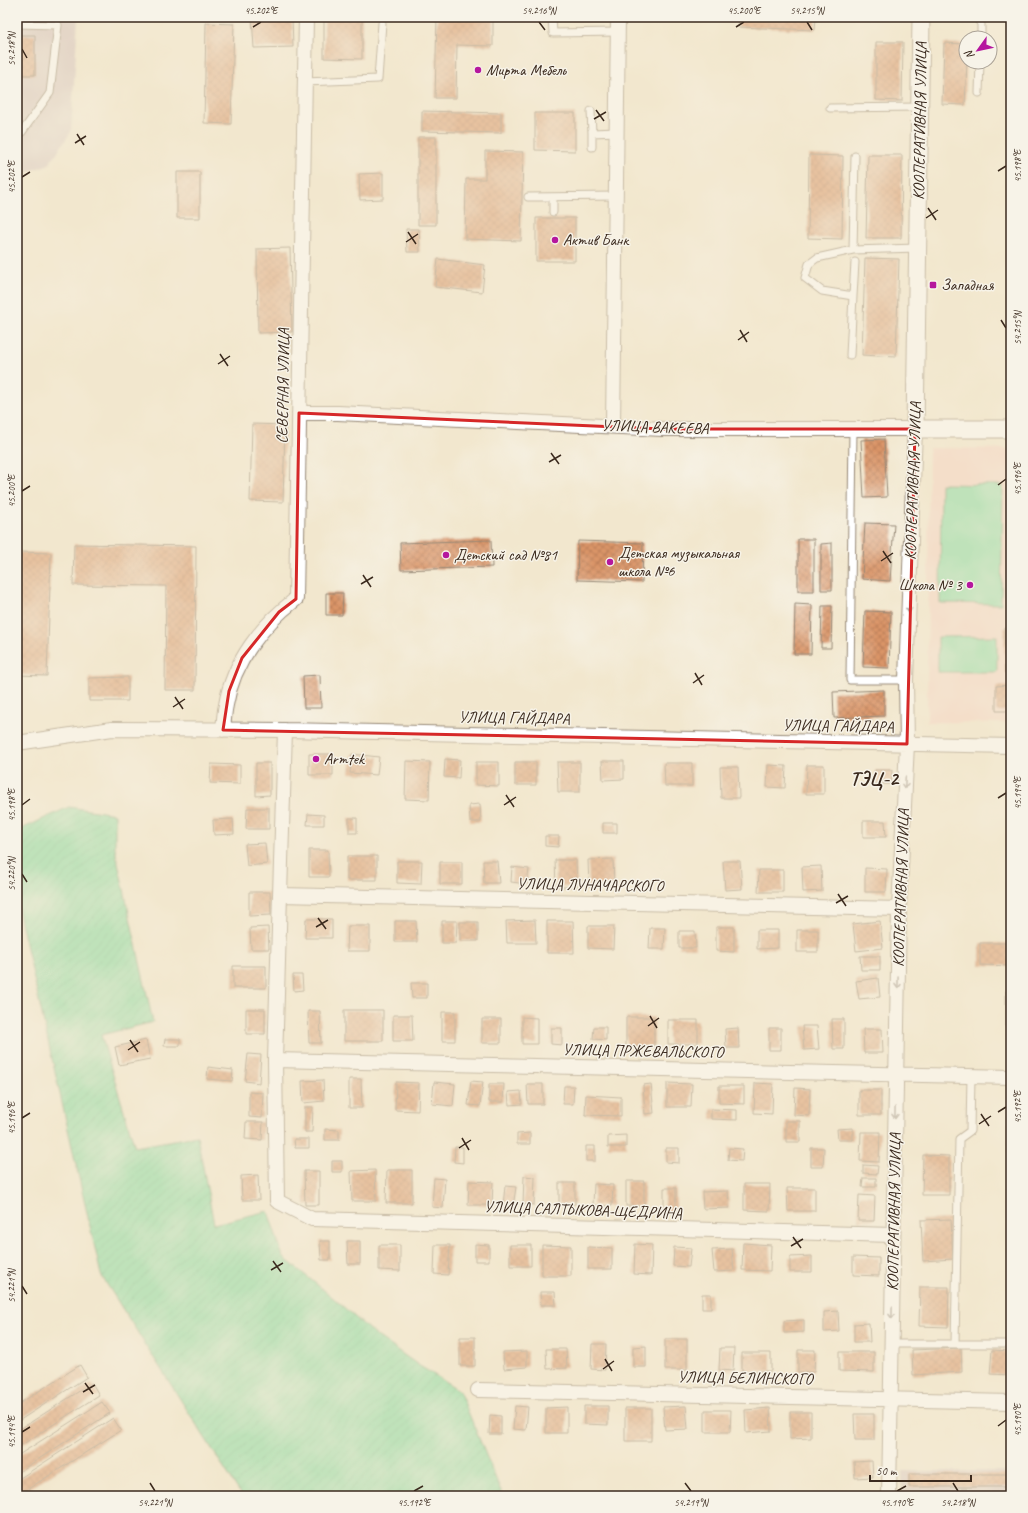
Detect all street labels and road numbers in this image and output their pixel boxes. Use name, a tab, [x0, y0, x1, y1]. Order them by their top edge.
street label: КООПЕРАТИВНАЯ УЛИЦА	[909, 41, 931, 200]
street label: СЕВЕРНАЯ УЛИЦА	[272, 327, 294, 444]
street label: КООПЕРАТИВНАЯ УЛИЦА	[900, 401, 926, 560]
street label: УЛИЦА ВАКЕЕВА	[601, 415, 710, 439]
street label: УЛИЦА ГАЙДАРА	[458, 707, 571, 729]
street label: УЛИЦА ГАЙДАРА	[782, 715, 895, 737]
street label: КООПЕРАТИВНАЯ УЛИЦА	[888, 808, 914, 967]
street label: УЛИЦА ЛУНАЧАРСКОГО	[516, 874, 666, 896]
street label: УЛИЦА ПРЖЕВАЛЬСКОГО	[562, 1040, 726, 1062]
street label: КООПЕРАТИВНАЯ УЛИЦА	[883, 1132, 905, 1291]
street label: УЛИЦА САЛТЫКОВА-ЩЕДРИНА	[484, 1197, 683, 1223]
street label: УЛИЦА БЕЛИНСКОГО	[677, 1367, 815, 1389]

